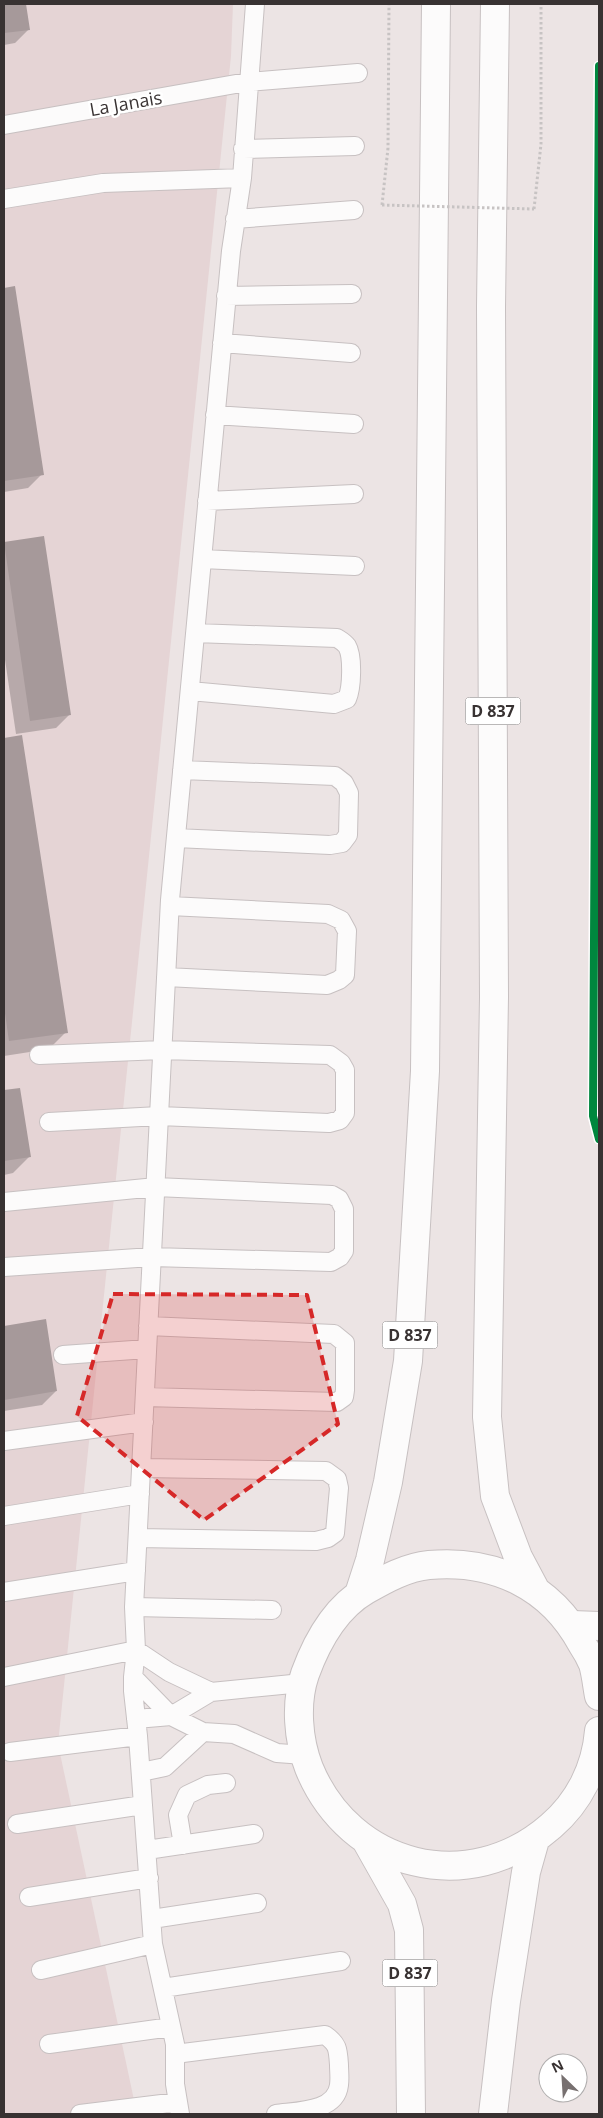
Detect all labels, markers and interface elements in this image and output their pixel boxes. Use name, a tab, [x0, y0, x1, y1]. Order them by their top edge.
street label: La Janais	[88, 85, 164, 121]
road number: D 837	[466, 698, 520, 724]
road number: D 837	[382, 1322, 438, 1348]
road number: D 837	[382, 1960, 438, 1986]
north arrow	[538, 2053, 588, 2103]
text: N	[548, 2055, 566, 2077]

